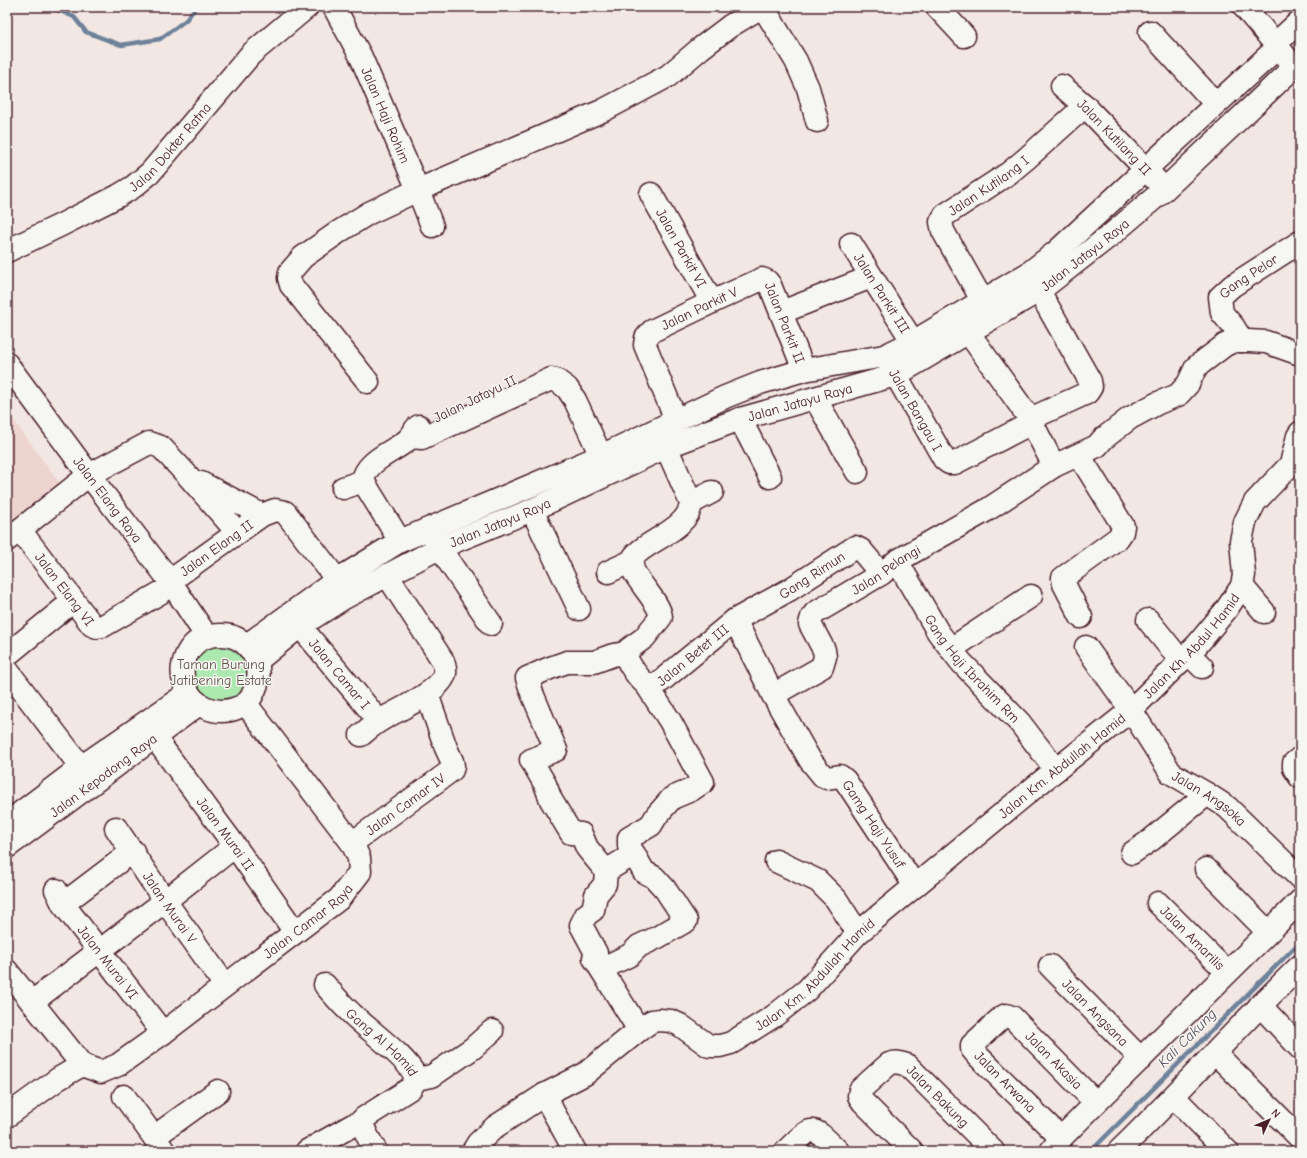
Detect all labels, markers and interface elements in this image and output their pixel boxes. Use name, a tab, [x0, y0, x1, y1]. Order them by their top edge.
street label: Jalan Haji Rohim	[358, 64, 414, 166]
street label: Jalan Kutilang II	[1074, 95, 1155, 179]
street label: Jalan Dokter Ratna	[125, 99, 215, 195]
street label: Jalan Kutilang I	[945, 152, 1032, 219]
street label: Jalan Parkit VI	[652, 205, 711, 291]
street label: Jalan Jatayu Raya	[1037, 215, 1133, 295]
street label: Jalan Parkit III	[850, 250, 914, 336]
street label: Gang Pelor	[1215, 250, 1281, 302]
street label: Jalan Parkit II	[761, 279, 809, 366]
street label: Jalan Parkit V	[658, 283, 741, 334]
street label: Jalan Bangau I	[886, 366, 946, 454]
street label: Jalan Jatayu II	[431, 372, 519, 426]
street label: Jalan Jatayu Raya	[746, 379, 854, 425]
street label: Jalan Elang Raya	[70, 453, 146, 546]
street label: Jalan Jatayu Raya	[447, 494, 553, 551]
street label: Jalan Elang II	[176, 516, 256, 580]
street label: Jalan Pelangi	[848, 541, 923, 598]
street label: Gang Rimun	[776, 547, 848, 602]
street label: Jalan Elang VI	[31, 549, 98, 629]
street label: Jalan Kh. Abdul Hamid	[1139, 590, 1243, 702]
street label: Gang Haji Ibrahim Rm	[921, 611, 1024, 726]
street label: Jalan Betet III	[653, 620, 732, 689]
street label: Jalan Camar I	[305, 635, 374, 712]
park label: Taman Burung Jatibening Estate	[170, 656, 272, 689]
street label: Jalan Km. Abdullah Hamid	[995, 709, 1129, 822]
street label: Jalan Kepodong Raya	[46, 730, 160, 821]
street label: Jalan Angsoka	[1169, 767, 1250, 830]
street label: Jalan Camar IV	[362, 769, 449, 839]
street label: Gamg Haji Yusuf	[839, 777, 910, 872]
street label: Jalan Murai II	[193, 794, 258, 874]
street label: Jalan Murai V	[139, 868, 201, 947]
street label: Jalan Camar Raya	[260, 880, 356, 962]
street label: Jalan Amarilis	[1157, 902, 1229, 974]
street label: Jalan Km. Abdullah Hamid	[752, 915, 878, 1034]
street label: Jalan Murai VI	[74, 922, 142, 1002]
street label: Jalan Angsana	[1059, 975, 1132, 1050]
street label: Gang Al Hamid	[342, 1004, 422, 1079]
water label: Kali Cakung	[1154, 1005, 1220, 1071]
street label: Jalan Akasia	[1022, 1028, 1086, 1093]
street label: Jalan Arwana	[971, 1048, 1039, 1116]
street label: Jalan Bakung	[903, 1061, 973, 1131]
north arrow	[1249, 1100, 1289, 1140]
text: N	[1269, 1106, 1283, 1121]

